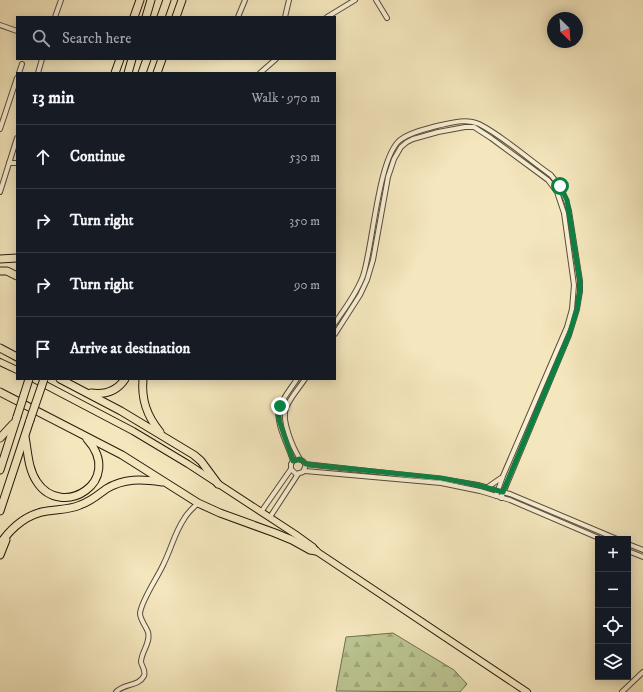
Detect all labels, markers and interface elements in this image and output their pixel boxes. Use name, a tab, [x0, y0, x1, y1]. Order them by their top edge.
north arrow	[547, 12, 583, 48]
search box	[16, 16, 336, 60]
icon: search	[30, 27, 52, 49]
text: Search here	[62, 29, 131, 48]
text: 13 min	[32, 87, 74, 109]
text: Walk · 970 m	[251, 90, 320, 106]
icon: ahead	[32, 146, 54, 168]
text: Continue	[70, 147, 125, 166]
text: 530 m	[289, 149, 320, 165]
route start	[551, 177, 569, 195]
icon: right	[32, 210, 54, 232]
text: Turn right	[70, 211, 133, 230]
text: 350 m	[289, 213, 320, 229]
icon: right	[32, 274, 54, 296]
text: Turn right	[70, 275, 133, 294]
text: 90 m	[294, 277, 320, 293]
icon: arrive	[32, 338, 54, 360]
text: Arrive at destination	[70, 339, 190, 358]
route end	[271, 397, 289, 415]
map controls	[595, 536, 631, 680]
button: +	[595, 536, 631, 572]
button: −	[595, 572, 631, 608]
button: locate	[595, 608, 631, 644]
button: layers	[595, 644, 631, 680]

